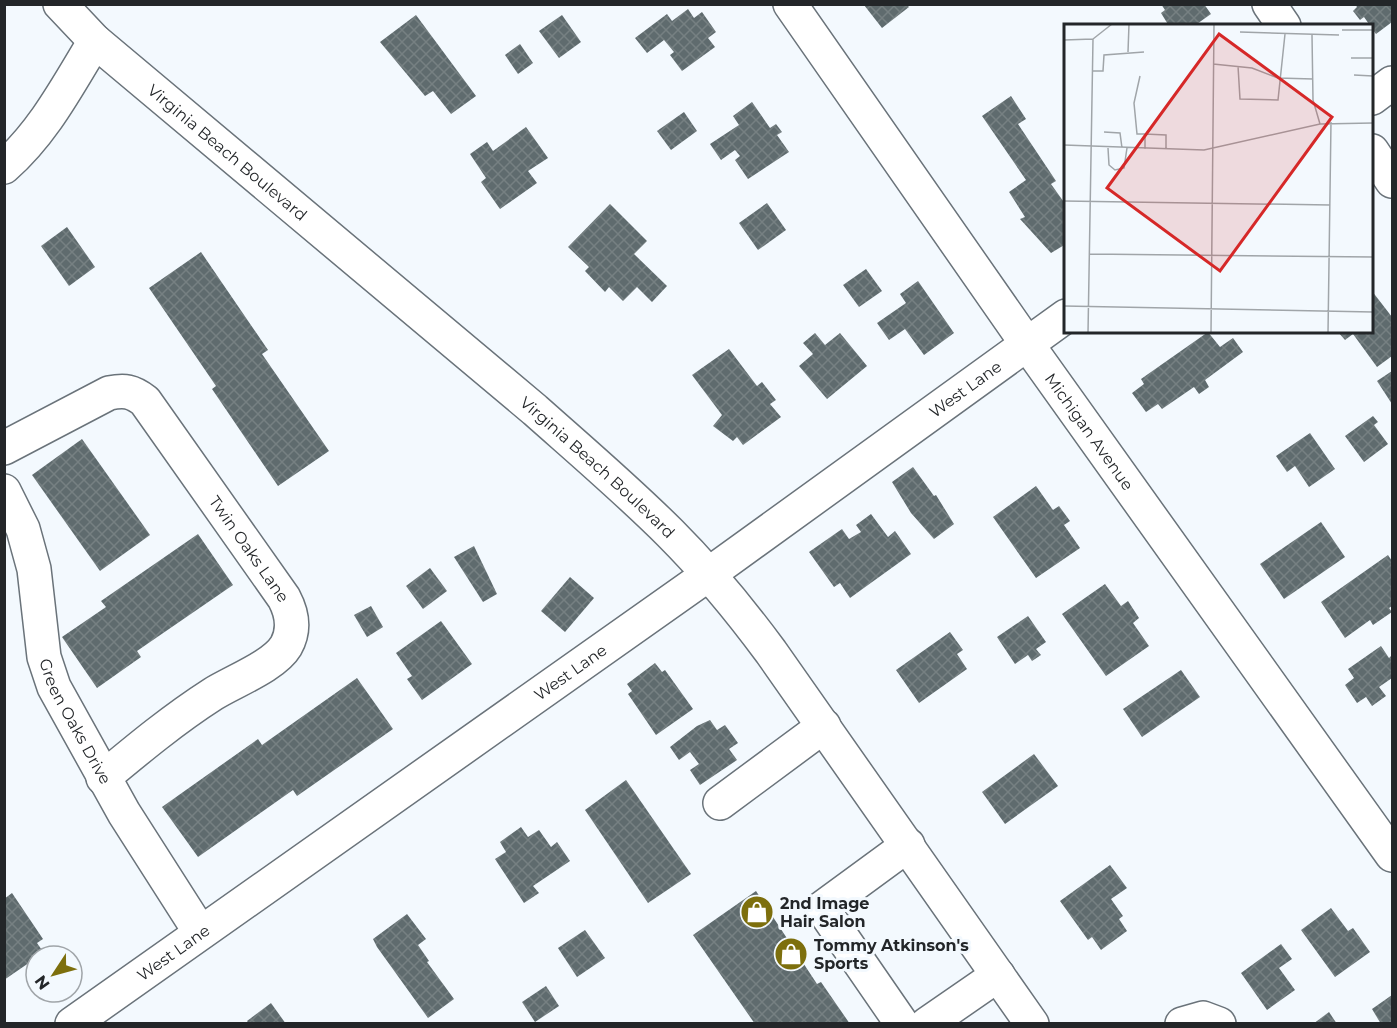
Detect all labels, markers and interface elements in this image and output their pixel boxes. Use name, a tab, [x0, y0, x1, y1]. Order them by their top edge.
inset map	[1064, 24, 1373, 333]
street label: Virginia Beach Boulevard	[144, 80, 311, 224]
street label: West Lane	[925, 356, 1005, 421]
street label: Michigan Avenue	[1041, 369, 1138, 494]
street label: Virginia Beach Boulevard	[516, 392, 679, 542]
street label: Twin Oaks Lane	[205, 492, 293, 606]
street label: West Lane	[530, 640, 610, 704]
street label: Green Oaks Drive	[36, 656, 115, 787]
shop icon: 2nd Image Hair Salon	[739, 894, 775, 930]
place label: 2nd Image Hair Salon	[780, 894, 869, 931]
street label: West Lane	[133, 920, 213, 985]
shop icon: Tommy Atkinson's Sports	[773, 936, 809, 972]
place label: Tommy Atkinson's Sports	[814, 936, 969, 973]
north arrow	[24, 944, 84, 1004]
text: N	[31, 972, 54, 993]

